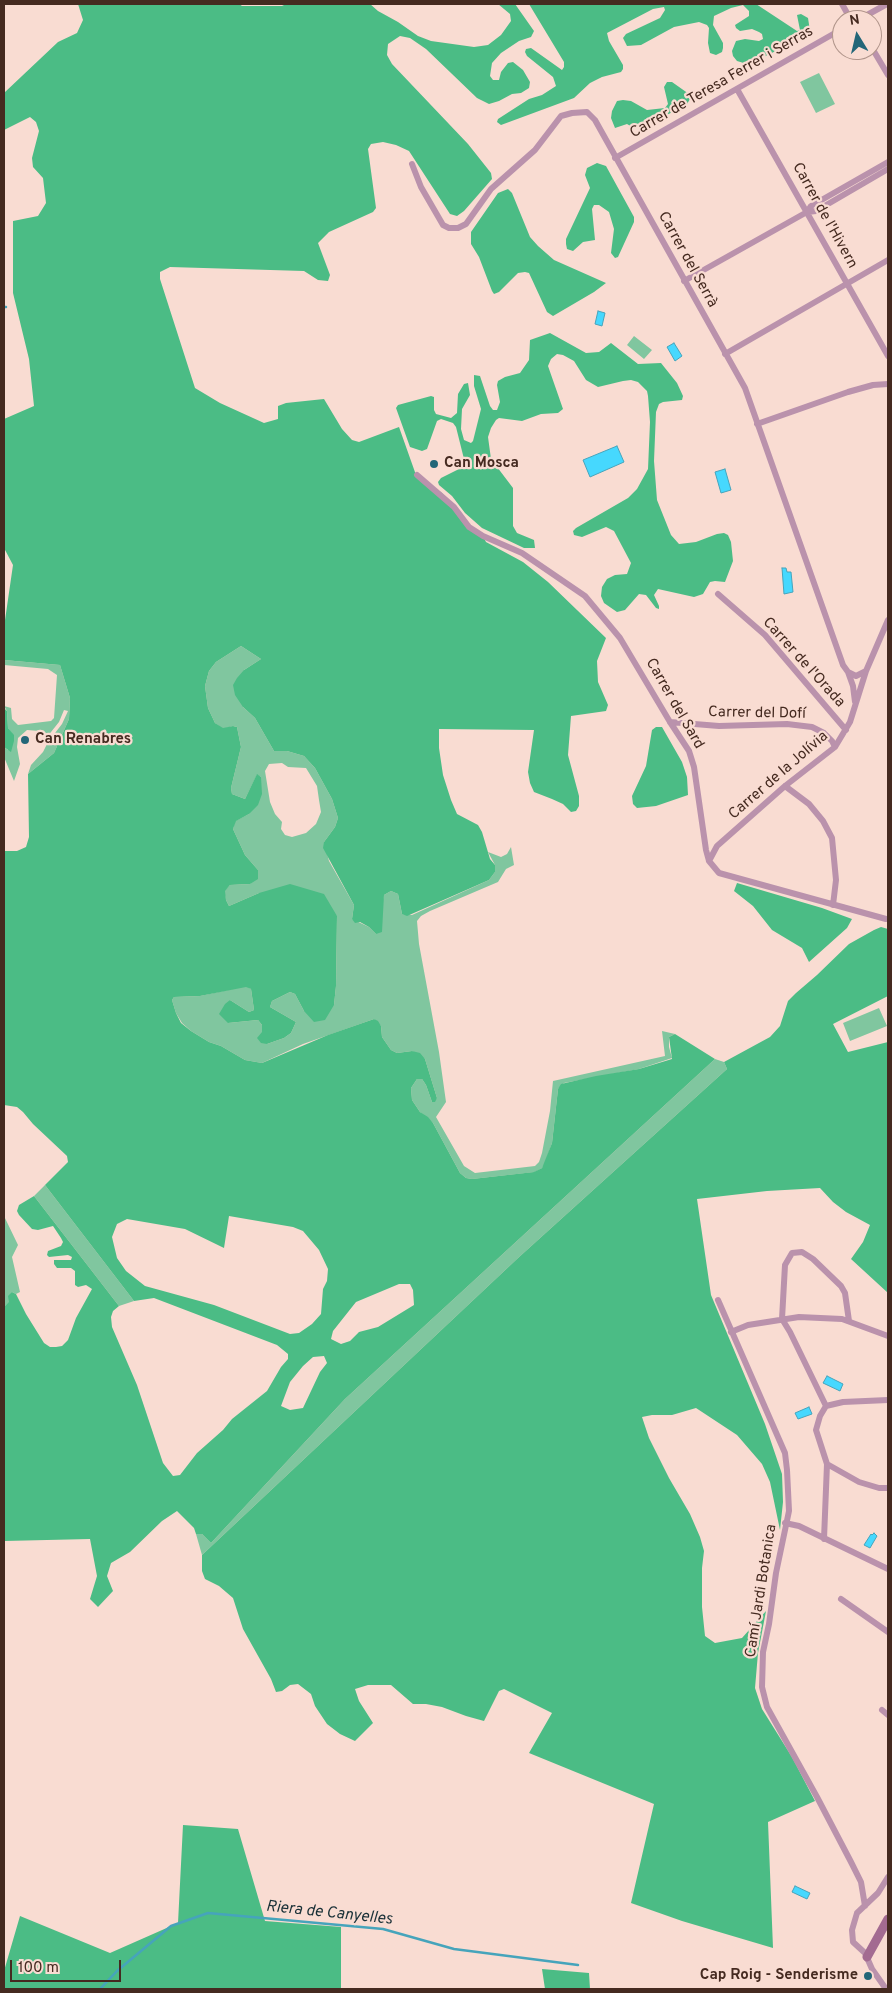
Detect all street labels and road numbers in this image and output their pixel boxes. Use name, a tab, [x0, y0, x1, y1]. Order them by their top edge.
street label: Carrer de Teresa Ferrer i Serras	[627, 23, 817, 143]
street label: Carrer de l'Hivern	[788, 160, 860, 272]
street label: Carrer del Serrà	[653, 209, 721, 311]
street label: Carrer de l'Orada	[758, 614, 848, 712]
street label: Carrer del Sard	[641, 656, 707, 752]
street label: Carrer del Dofí	[708, 704, 806, 724]
street label: Carrer de la Jolívia	[726, 728, 832, 824]
street label: Camí Jardi Botanica	[743, 1523, 781, 1659]

